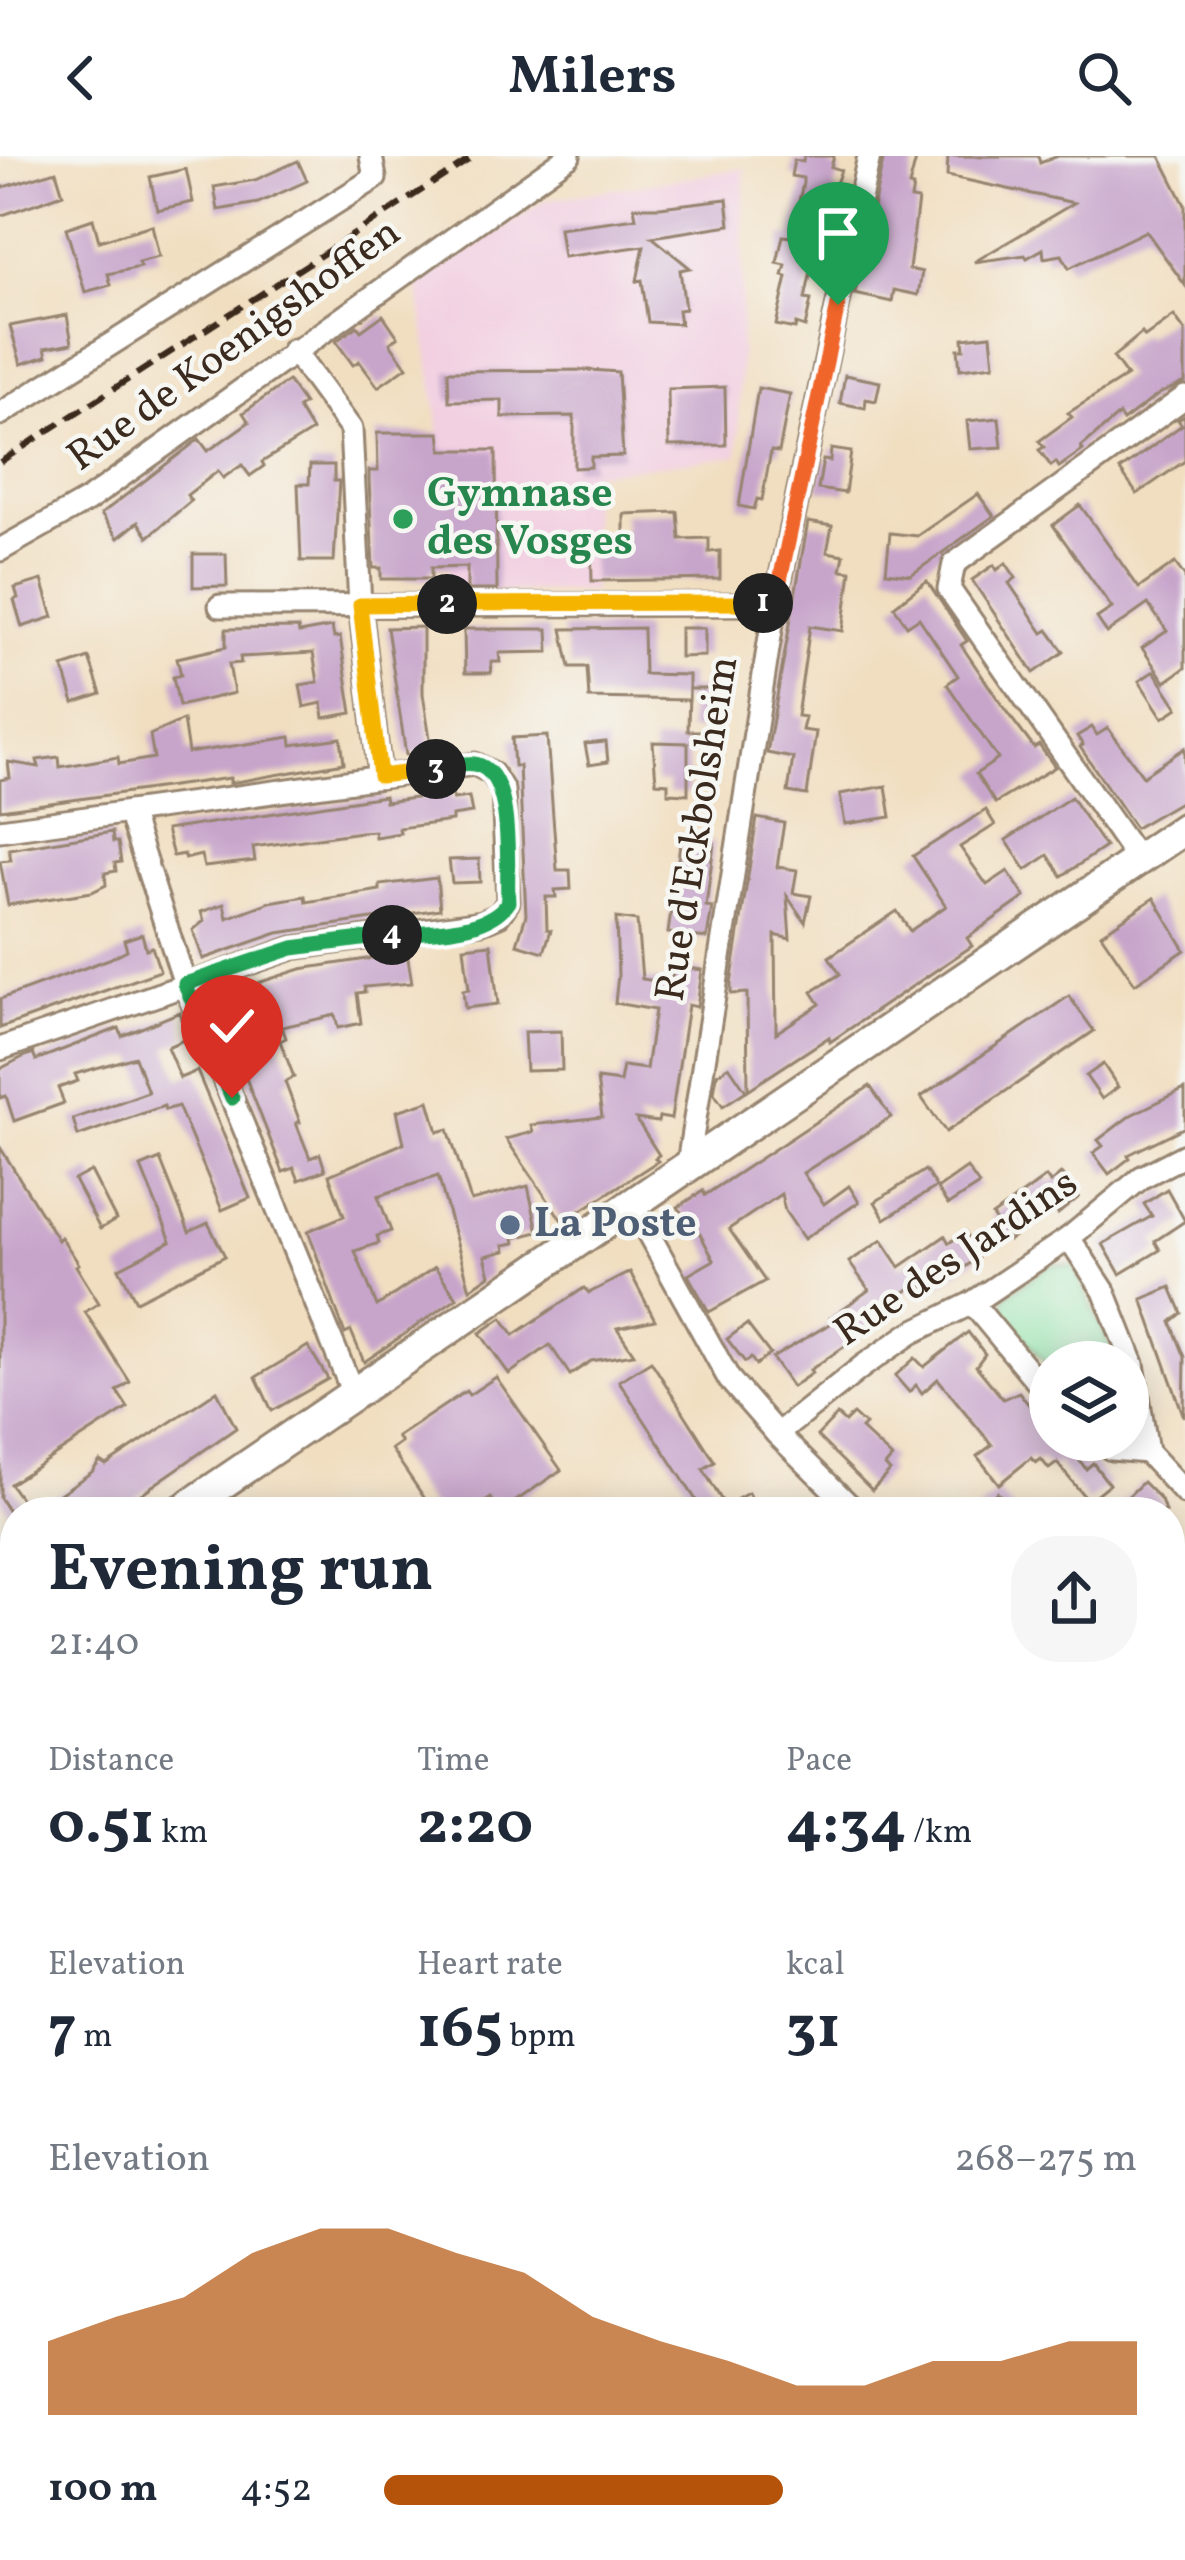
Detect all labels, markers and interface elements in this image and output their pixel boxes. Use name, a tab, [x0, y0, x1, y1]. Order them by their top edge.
text: Milers	[509, 41, 676, 116]
icon: back	[48, 45, 114, 111]
icon: search	[1071, 45, 1137, 111]
pin	[787, 182, 889, 305]
icon: arrive	[805, 200, 871, 266]
street label: Rue de Koenigshoffen	[56, 205, 414, 487]
place label: Gymnase des Vosges	[427, 466, 633, 573]
marker: Gymnase des Vosges	[390, 506, 416, 532]
pin: 1	[733, 573, 793, 633]
pin: 2	[417, 574, 477, 634]
text: 1	[756, 580, 770, 626]
text: 2	[438, 581, 456, 627]
street label: Rue d'Eckbolsheim	[643, 652, 755, 1006]
pin: 3	[406, 739, 466, 799]
text: 3	[428, 746, 444, 792]
pin: 4	[362, 905, 422, 965]
text: 4	[382, 912, 402, 958]
pin	[181, 975, 283, 1098]
icon: check	[199, 993, 265, 1059]
street label: Rue des Jardins	[823, 1156, 1091, 1362]
place label: La Poste	[534, 1196, 697, 1255]
marker: La Poste	[497, 1212, 523, 1238]
map controls	[1029, 1341, 1149, 1461]
button: layers	[1029, 1341, 1149, 1461]
text: Evening run	[48, 1526, 434, 1618]
button: share	[1011, 1536, 1137, 1662]
text: 21:40	[48, 1617, 139, 1671]
text: Distance	[48, 1739, 174, 1785]
text: Time	[417, 1739, 489, 1785]
text: Pace	[786, 1739, 852, 1785]
text: 0.51	[48, 1785, 154, 1868]
text: 2:20	[417, 1785, 533, 1868]
text: 4:34	[786, 1785, 906, 1868]
text: km	[154, 1811, 208, 1857]
text: /km	[906, 1811, 972, 1857]
text: Elevation	[48, 1943, 185, 1989]
text: Heart rate	[417, 1943, 563, 1989]
text: kcal	[786, 1943, 845, 1989]
text: 7	[48, 1989, 77, 2072]
text: 165	[417, 1989, 503, 2072]
text: 31	[786, 1989, 841, 2072]
text: m	[77, 2015, 113, 2061]
text: bpm	[503, 2015, 576, 2061]
text: Elevation	[48, 2133, 210, 2187]
text: 268–275 m	[954, 2133, 1137, 2187]
text: 100 m	[48, 2463, 158, 2517]
text: 4:52	[240, 2463, 312, 2517]

